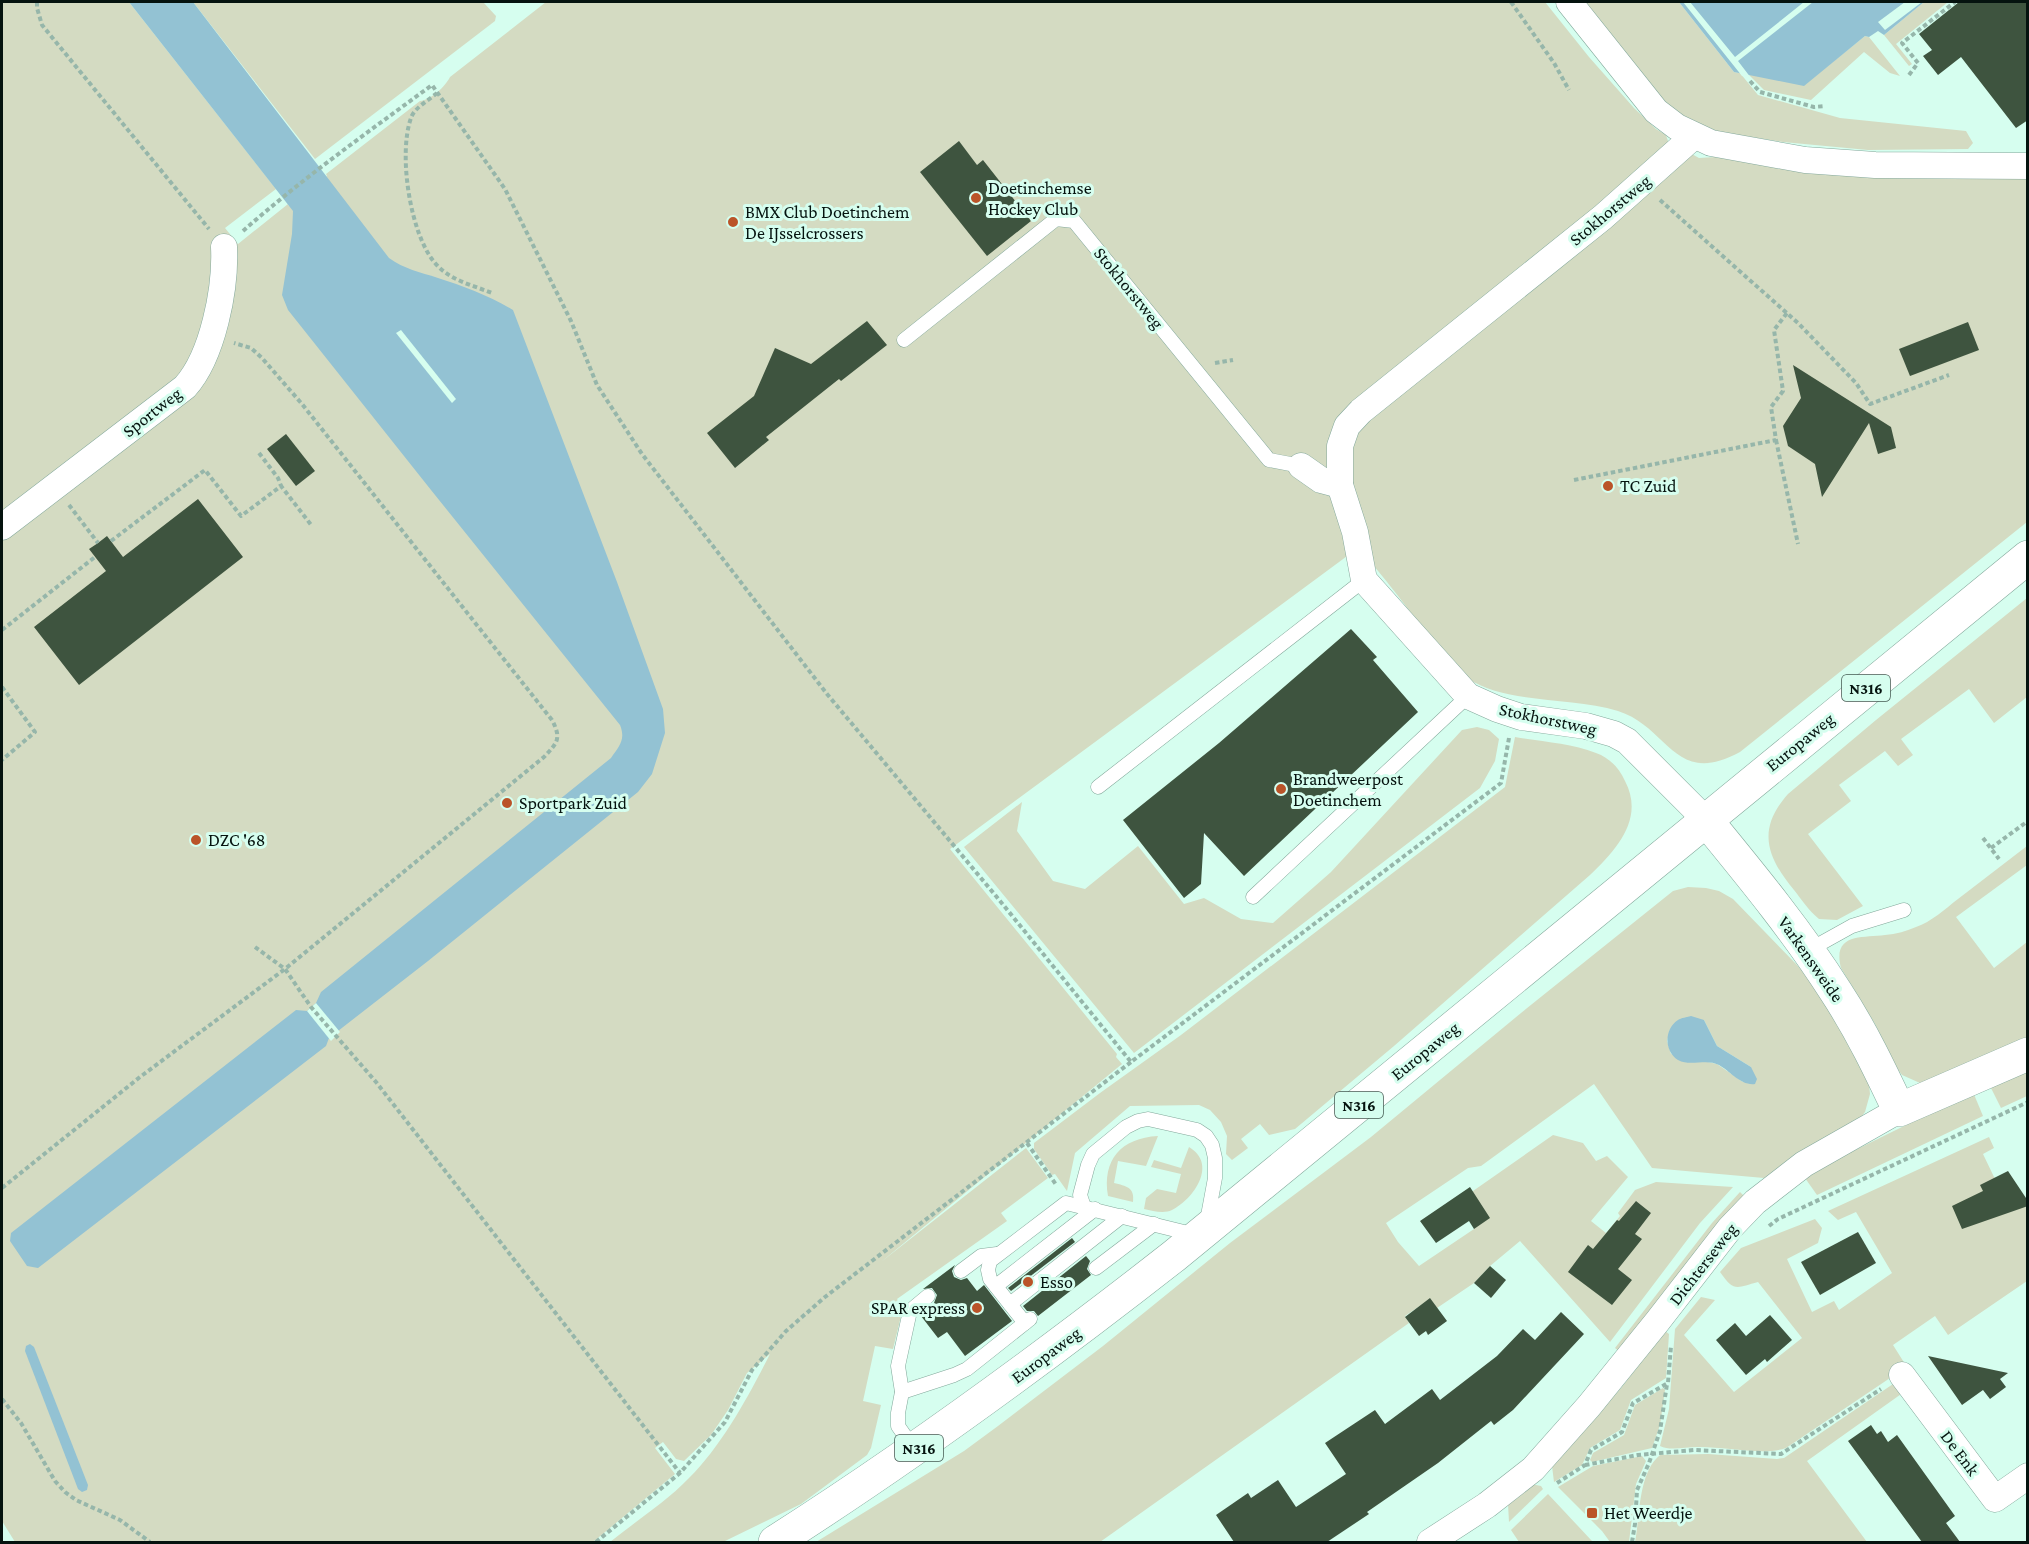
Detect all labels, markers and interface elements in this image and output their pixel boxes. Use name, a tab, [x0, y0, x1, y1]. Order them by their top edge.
street label: Stokhorstweg	[1566, 170, 1655, 250]
place label: Doetinchemse Hockey Club	[988, 178, 1092, 219]
marker: Doetinchemse Hockey Club	[969, 191, 983, 205]
place label: BMX Club Doetinchem De IJsselcrossers	[745, 202, 910, 243]
marker: BMX Club Doetinchem De IJsselcrossers	[726, 215, 740, 229]
street label: Stokhorstweg	[1090, 243, 1168, 333]
street label: Sportweg	[119, 383, 185, 441]
place label: TC Zuid	[1620, 476, 1677, 496]
marker: TC Zuid	[1601, 479, 1615, 493]
road number: N316	[1842, 675, 1890, 701]
street label: Stokhorstweg	[1497, 699, 1599, 739]
street label: Europaweg	[1762, 708, 1838, 775]
place label: Brandweerpost Doetinchem	[1293, 769, 1404, 810]
marker: Brandweerpost Doetinchem	[1274, 782, 1288, 796]
place label: Sportpark Zuid	[519, 793, 628, 813]
marker: Sportpark Zuid	[500, 796, 514, 810]
place label: DZC '68	[208, 830, 266, 850]
marker: DZC '68	[189, 833, 203, 847]
street label: Varkensweide	[1774, 912, 1848, 1006]
street label: Europaweg	[1387, 1017, 1463, 1084]
road number: N316	[1335, 1092, 1383, 1118]
street label: Dichterseweg	[1665, 1219, 1741, 1309]
place label: Esso	[1040, 1272, 1073, 1292]
marker: Esso	[1021, 1275, 1035, 1289]
place label: SPAR express	[871, 1298, 965, 1318]
marker: SPAR express	[970, 1301, 984, 1315]
street label: Europaweg	[1007, 1322, 1085, 1388]
street label: De Enk	[1937, 1426, 1984, 1480]
road number: N316	[895, 1435, 943, 1461]
place label: Het Weerdje	[1604, 1503, 1693, 1524]
marker: Het Weerdje	[1585, 1506, 1599, 1520]

